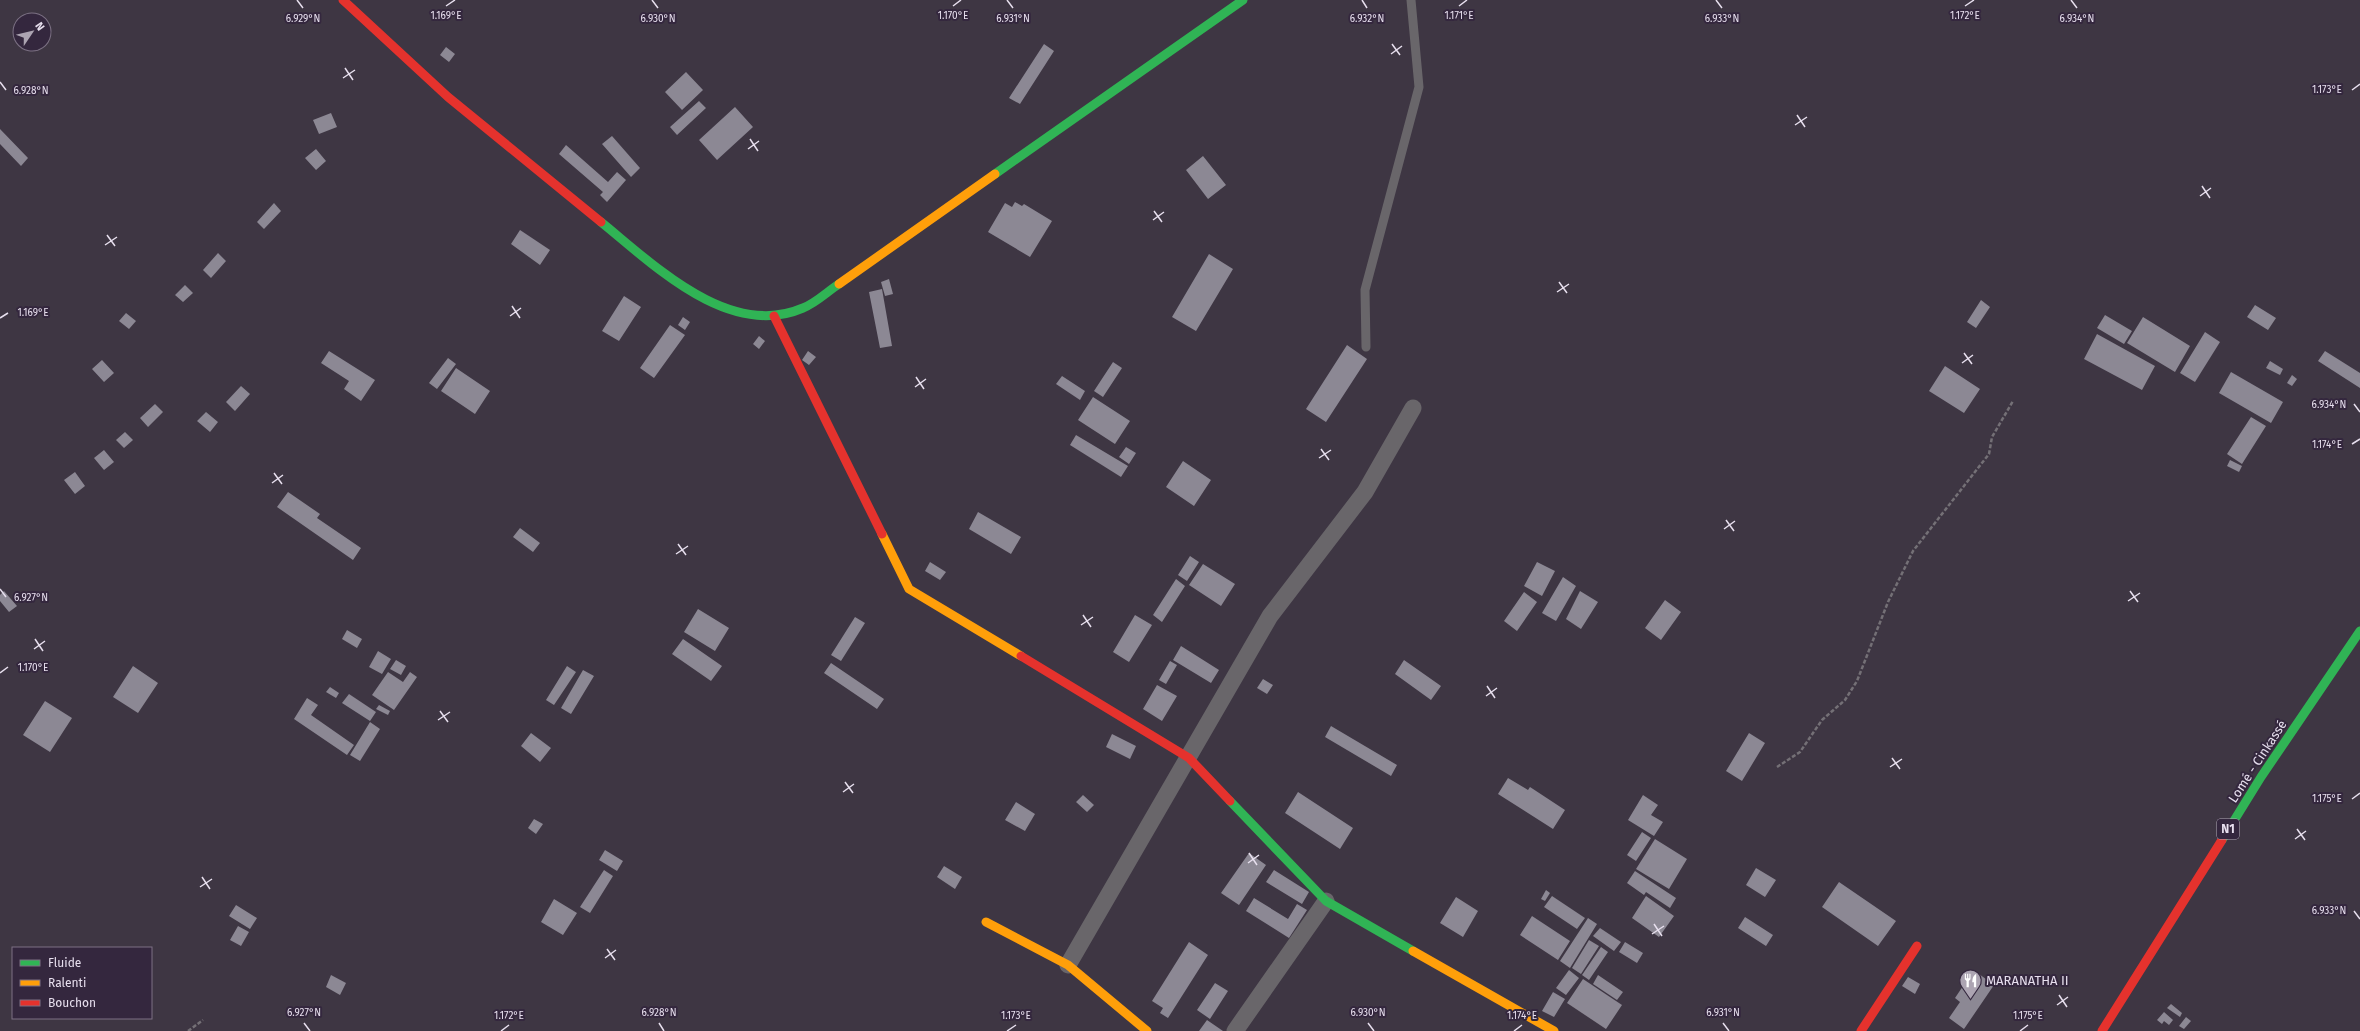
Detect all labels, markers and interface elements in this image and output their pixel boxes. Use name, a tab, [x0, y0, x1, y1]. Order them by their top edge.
text: 1.169°E	[430, 10, 462, 22]
text: 1.170°E	[938, 10, 968, 22]
text: 1.171°E	[1444, 10, 1474, 22]
text: 1.172°E	[1950, 10, 1980, 22]
north arrow	[12, 12, 52, 52]
text: 6.929°N	[286, 13, 320, 25]
text: 6.930°N	[640, 13, 676, 25]
text: 6.931°N	[996, 13, 1030, 25]
text: 6.932°N	[1350, 13, 1384, 25]
text: 6.933°N	[1705, 13, 1739, 25]
text: 6.934°N	[2060, 13, 2094, 25]
text: N	[32, 20, 47, 33]
text: 1.173°E	[2312, 84, 2342, 96]
text: 6.928°N	[13, 85, 49, 97]
text: 1.169°E	[17, 307, 49, 319]
text: 6.934°N	[2312, 399, 2346, 411]
text: 1.174°E	[2312, 439, 2342, 451]
text: 6.927°N	[14, 592, 48, 604]
text: 1.170°E	[18, 662, 48, 674]
street label: Lomé - Cinkassé	[2225, 717, 2290, 805]
text: 1.175°E	[2312, 793, 2342, 805]
road number: N1	[2217, 819, 2239, 839]
text: 6.933°N	[2312, 905, 2346, 917]
legend	[12, 947, 152, 1019]
text: Fluide	[48, 956, 81, 970]
restaurant icon: MARANATHA II	[1958, 967, 1984, 1000]
place label: MARANATHA II	[1986, 973, 2069, 988]
text: Ralenti	[48, 976, 86, 990]
text: Bouchon	[48, 996, 96, 1010]
text: 6.927°N	[287, 1007, 321, 1019]
text: 6.928°N	[641, 1007, 677, 1019]
text: 6.930°N	[1350, 1007, 1386, 1019]
text: 6.931°N	[1706, 1007, 1740, 1019]
text: 1.172°E	[494, 1010, 524, 1022]
text: 1.173°E	[1001, 1010, 1031, 1022]
text: 1.174°E	[1507, 1010, 1537, 1022]
text: 1.175°E	[2013, 1010, 2043, 1022]

